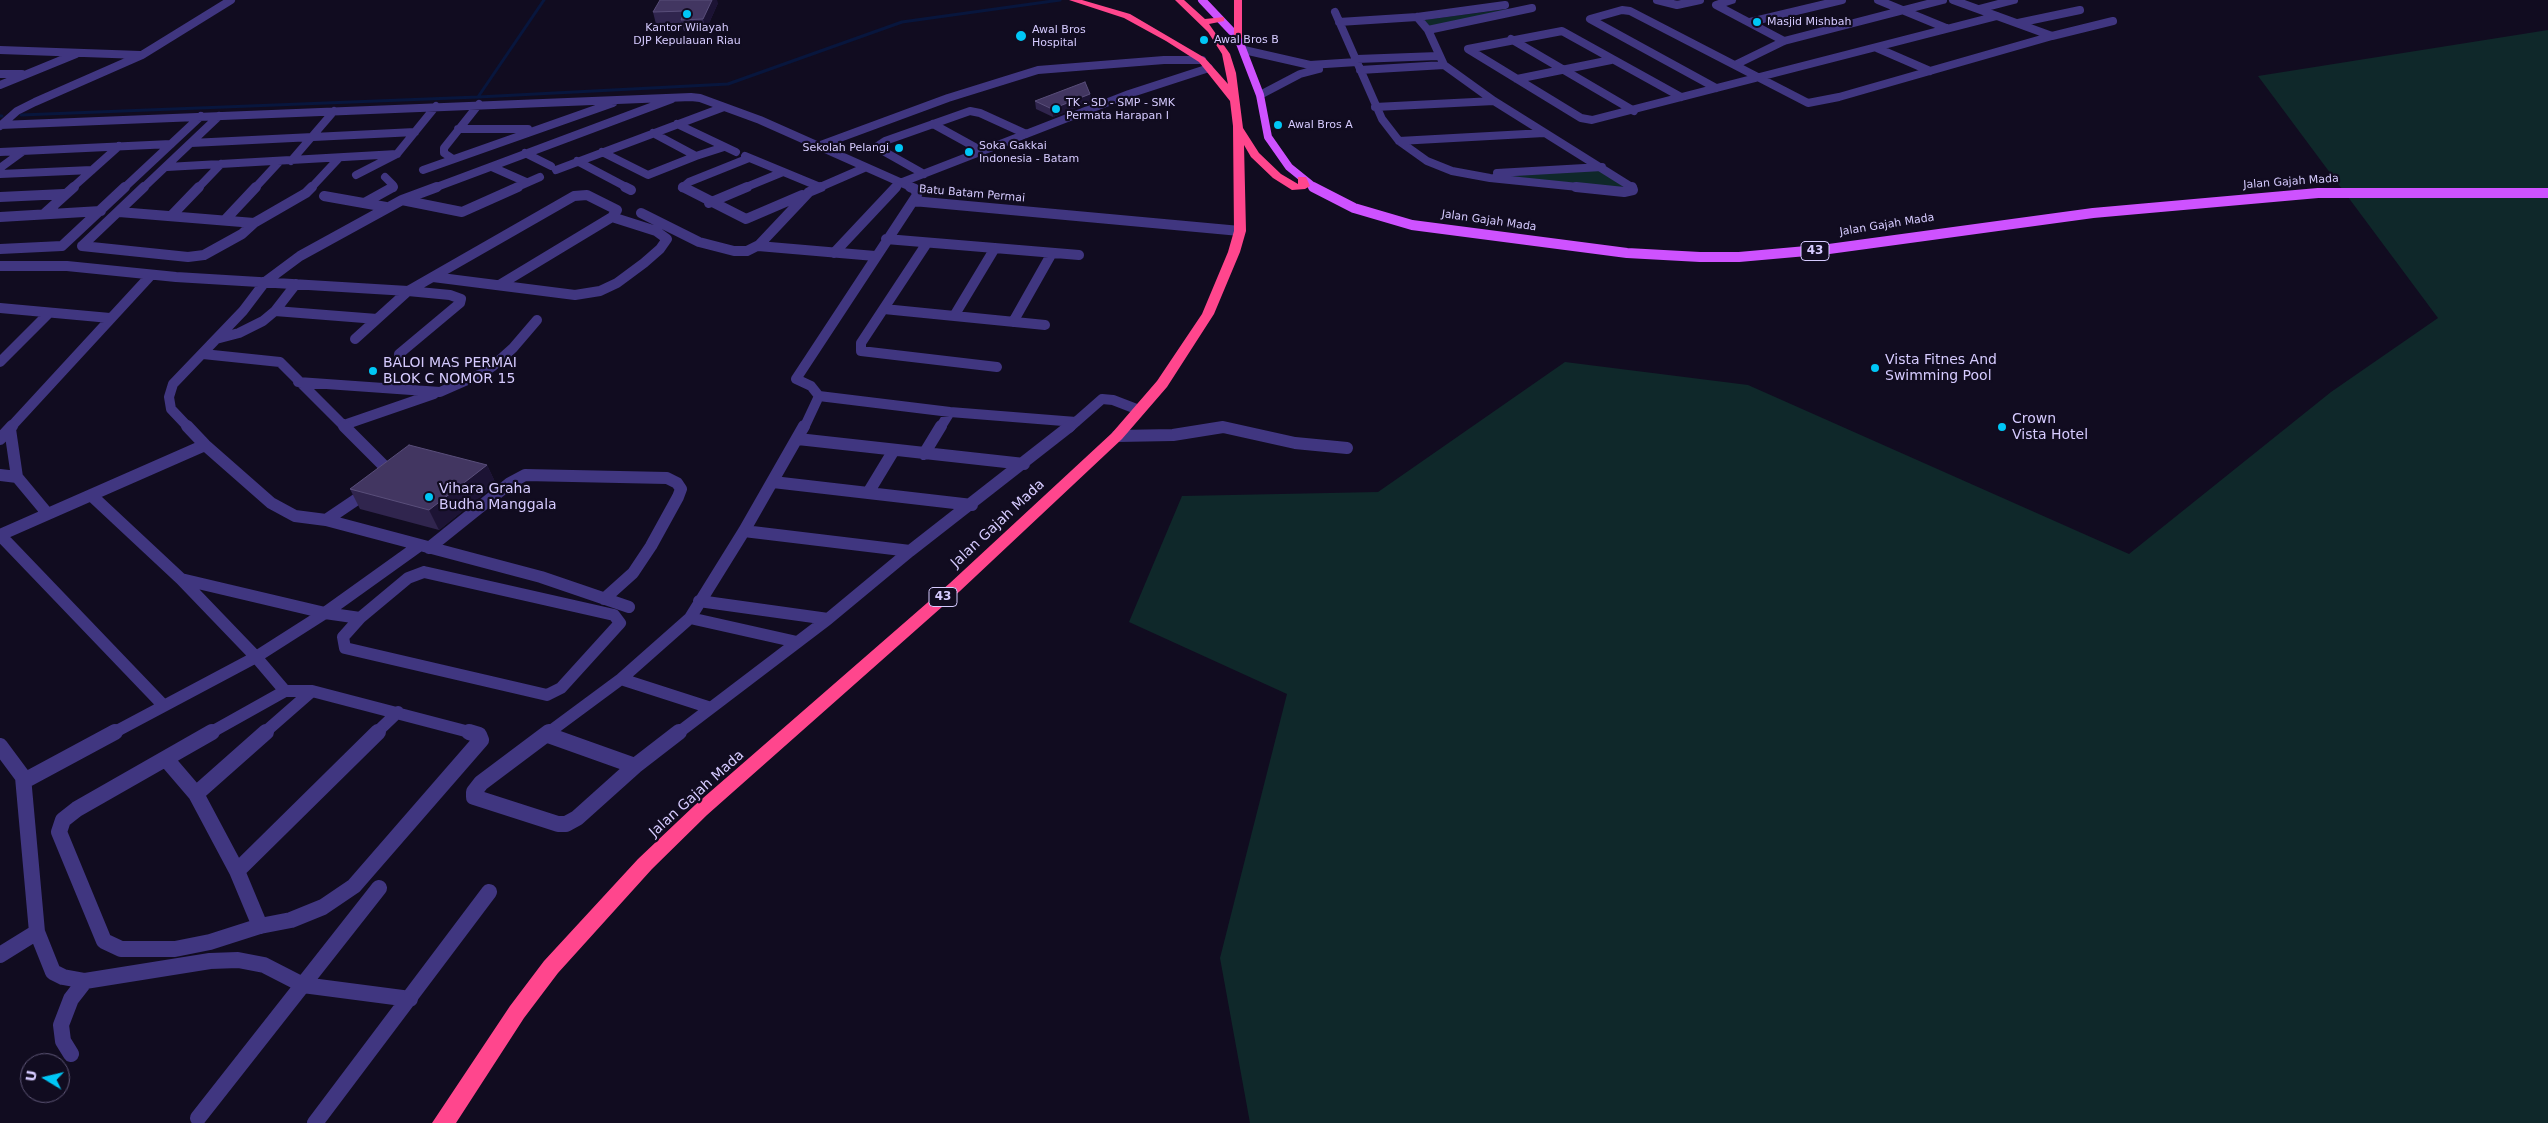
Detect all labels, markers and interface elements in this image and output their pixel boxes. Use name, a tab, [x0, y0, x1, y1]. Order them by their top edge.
marker: Kantor Wilayah DJP Kepulauan Riau	[681, 8, 693, 20]
place label: Masjid Mishbah	[1767, 15, 1851, 29]
marker: Masjid Mishbah	[1751, 16, 1763, 28]
place label: Kantor Wilayah DJP Kepulauan Riau	[633, 21, 741, 47]
place label: Awal Bros Hospital	[1032, 23, 1086, 49]
marker: Awal Bros Hospital	[1014, 29, 1028, 43]
place label: Awal Bros B	[1214, 33, 1279, 47]
marker: Awal Bros B	[1198, 34, 1210, 46]
place label: TK - SD - SMP - SMK Permata Harapan I	[1066, 96, 1175, 122]
marker: TK - SD - SMP - SMK Permata Harapan I	[1050, 103, 1062, 115]
place label: Awal Bros A	[1288, 118, 1353, 132]
marker: Awal Bros A	[1272, 119, 1284, 131]
place label: Soka Gakkai Indonesia - Batam	[979, 139, 1079, 165]
place label: Sekolah Pelangi	[802, 141, 889, 155]
marker: Sekolah Pelangi	[893, 142, 905, 154]
marker: Soka Gakkai Indonesia - Batam	[963, 146, 975, 158]
street label: Jalan Gajah Mada	[2243, 172, 2339, 192]
street label: Batu Batam Permai	[918, 183, 1026, 205]
street label: Jalan Gajah Mada	[1441, 208, 1537, 234]
street label: Jalan Gajah Mada	[1839, 211, 1935, 239]
road number: 43	[1801, 242, 1829, 260]
place label: Vista Fitnes And Swimming Pool	[1885, 352, 1997, 384]
place label: BALOI MAS PERMAI BLOK C NOMOR 15	[383, 355, 517, 388]
marker: Vista Fitnes And Swimming Pool	[1869, 362, 1881, 374]
marker: BALOI MAS PERMAI BLOK C NOMOR 15	[367, 365, 379, 377]
place label: Crown Vista Hotel	[2012, 411, 2088, 444]
marker: Crown Vista Hotel	[1996, 421, 2008, 433]
street label: Jalan Gajah Mada	[948, 476, 1048, 572]
place label: Vihara Graha Budha Manggala	[439, 481, 557, 514]
marker: Vihara Graha Budha Manggala	[423, 491, 435, 503]
road number: 43	[929, 588, 957, 606]
street label: Jalan Gajah Mada	[646, 747, 748, 841]
north arrow	[20, 1053, 70, 1103]
text: U	[22, 1069, 40, 1083]

